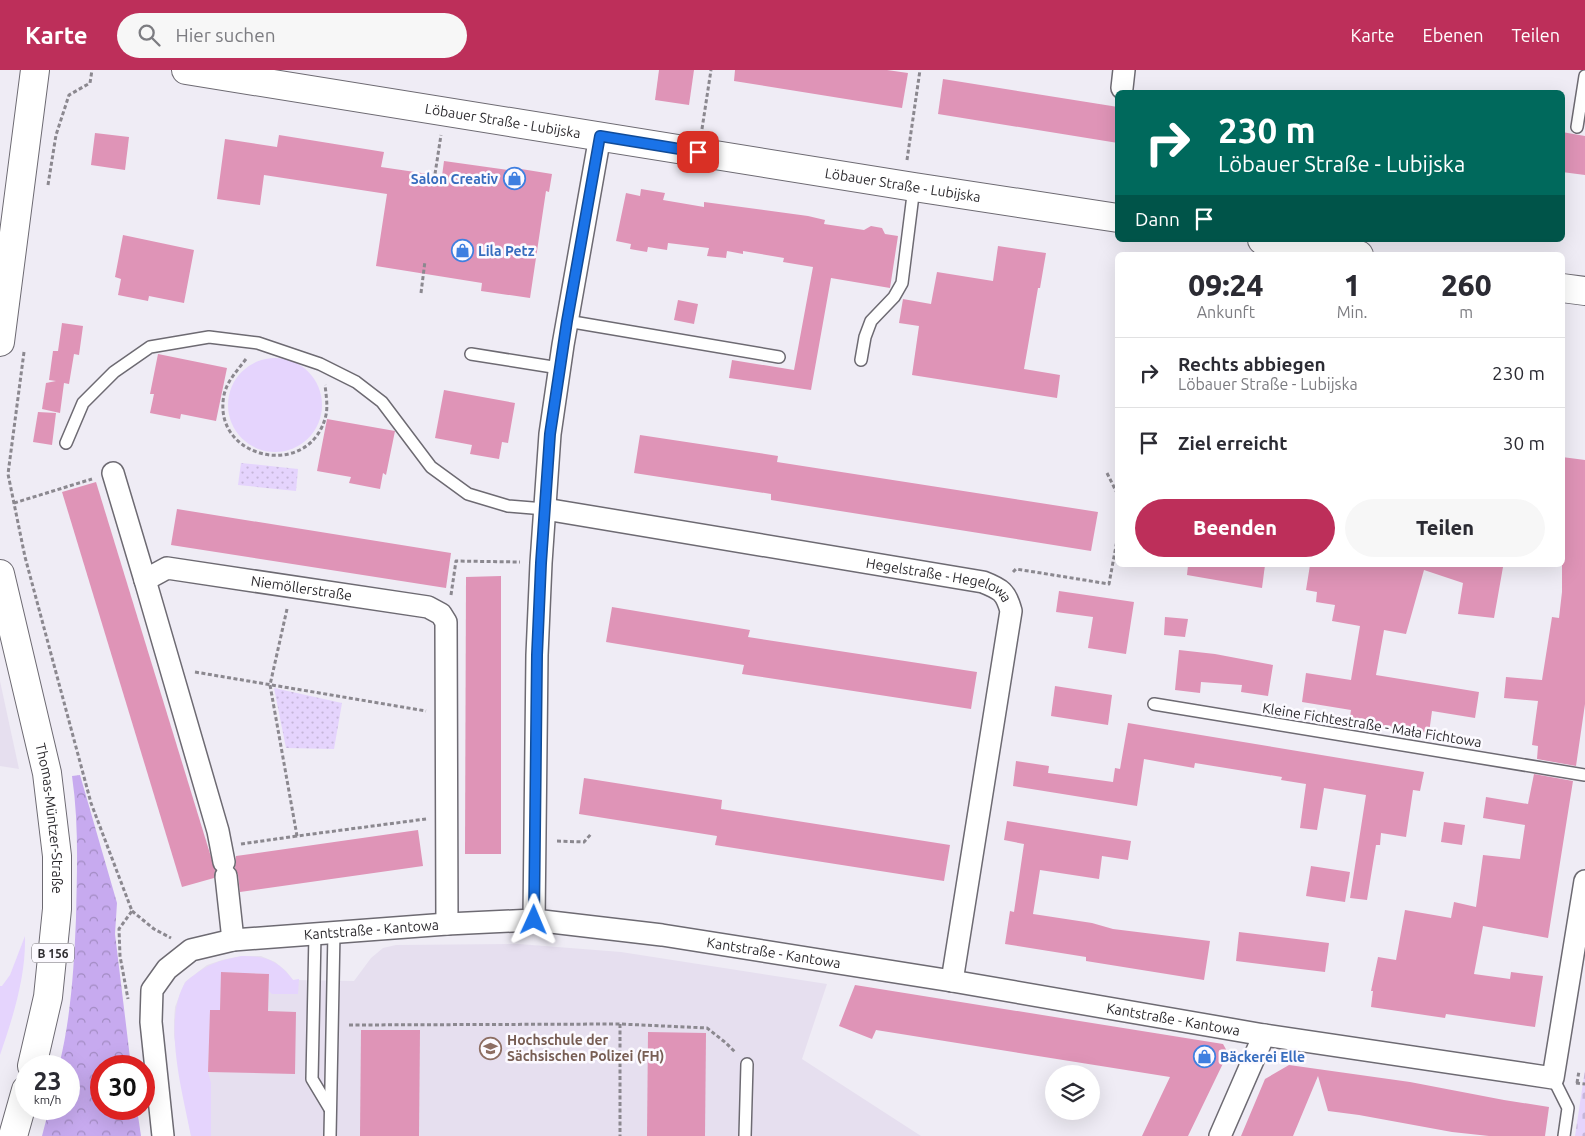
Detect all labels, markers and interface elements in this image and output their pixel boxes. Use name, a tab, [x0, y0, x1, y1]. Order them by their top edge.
search box	[117, 13, 467, 58]
icon: search	[135, 21, 163, 49]
text: Karte	[25, 22, 87, 49]
text: Hier suchen	[175, 24, 276, 46]
text: Karte	[1351, 25, 1395, 45]
text: Ebenen	[1423, 25, 1484, 45]
text: Teilen	[1512, 25, 1560, 45]
street label: Löbauer Straße - Lubijska	[424, 101, 582, 141]
icon: right	[1135, 110, 1200, 175]
text: 230 m	[1218, 110, 1316, 150]
pin	[677, 131, 719, 173]
icon: arrive	[684, 138, 712, 166]
text: Löbauer Straße - Lubijska	[1218, 151, 1465, 176]
street label: Löbauer Straße - Lubijska	[824, 165, 982, 205]
shop icon: Salon Creativ	[502, 167, 526, 191]
place label: Salon Creativ	[411, 171, 498, 187]
icon: arrive	[1190, 205, 1218, 233]
text: Dann	[1135, 208, 1180, 230]
shop icon: Lila Petz	[450, 239, 474, 263]
place label: Lila Petz	[478, 243, 535, 259]
text: 09:24	[1188, 268, 1263, 302]
text: 1	[1344, 268, 1361, 302]
text: 260	[1441, 268, 1492, 302]
text: Ankunft	[1197, 303, 1255, 321]
text: Min.	[1337, 303, 1368, 321]
text: m	[1459, 303, 1473, 321]
text: Rechts abbiegen	[1178, 353, 1326, 375]
icon: right	[1135, 359, 1163, 387]
text: 230 m	[1492, 362, 1545, 384]
text: Löbauer Straße - Lubijska	[1178, 375, 1358, 393]
icon: arrive	[1135, 429, 1163, 457]
text: Ziel erreicht	[1178, 432, 1287, 454]
text: 30 m	[1503, 432, 1545, 454]
button: Beenden	[1135, 499, 1335, 557]
button: Teilen	[1345, 499, 1545, 557]
street label: Hegelstraße - Hegelowa	[865, 555, 1015, 605]
street label: Niemöllerstraße	[250, 573, 353, 604]
street label: Kleine Fichtestraße - Mała Fichtowa	[1261, 700, 1483, 750]
street label: Thomas-Müntzer-Straße	[32, 742, 65, 894]
position arrow	[507, 893, 559, 945]
street label: Kantstraße - Kantowa	[303, 917, 440, 943]
street label: Kantstraße - Kantowa	[706, 934, 842, 971]
road number: B 156	[32, 944, 74, 962]
street label: Kantstraße - Kantowa	[1105, 1000, 1241, 1039]
place label: Hochschule der Sächsischen Polizei (FH)	[507, 1032, 664, 1064]
school or university icon: Hochschule der Sächsischen Polizei (FH)	[479, 1036, 503, 1060]
shop icon: Bäckerei Elle	[1192, 1045, 1216, 1069]
place label: Bäckerei Elle	[1220, 1049, 1305, 1065]
speed limit sign: 30	[90, 1055, 155, 1120]
map controls	[1045, 1065, 1100, 1120]
button: layers	[1045, 1065, 1100, 1120]
text: 23	[33, 1067, 62, 1095]
text: km/h	[34, 1093, 61, 1106]

